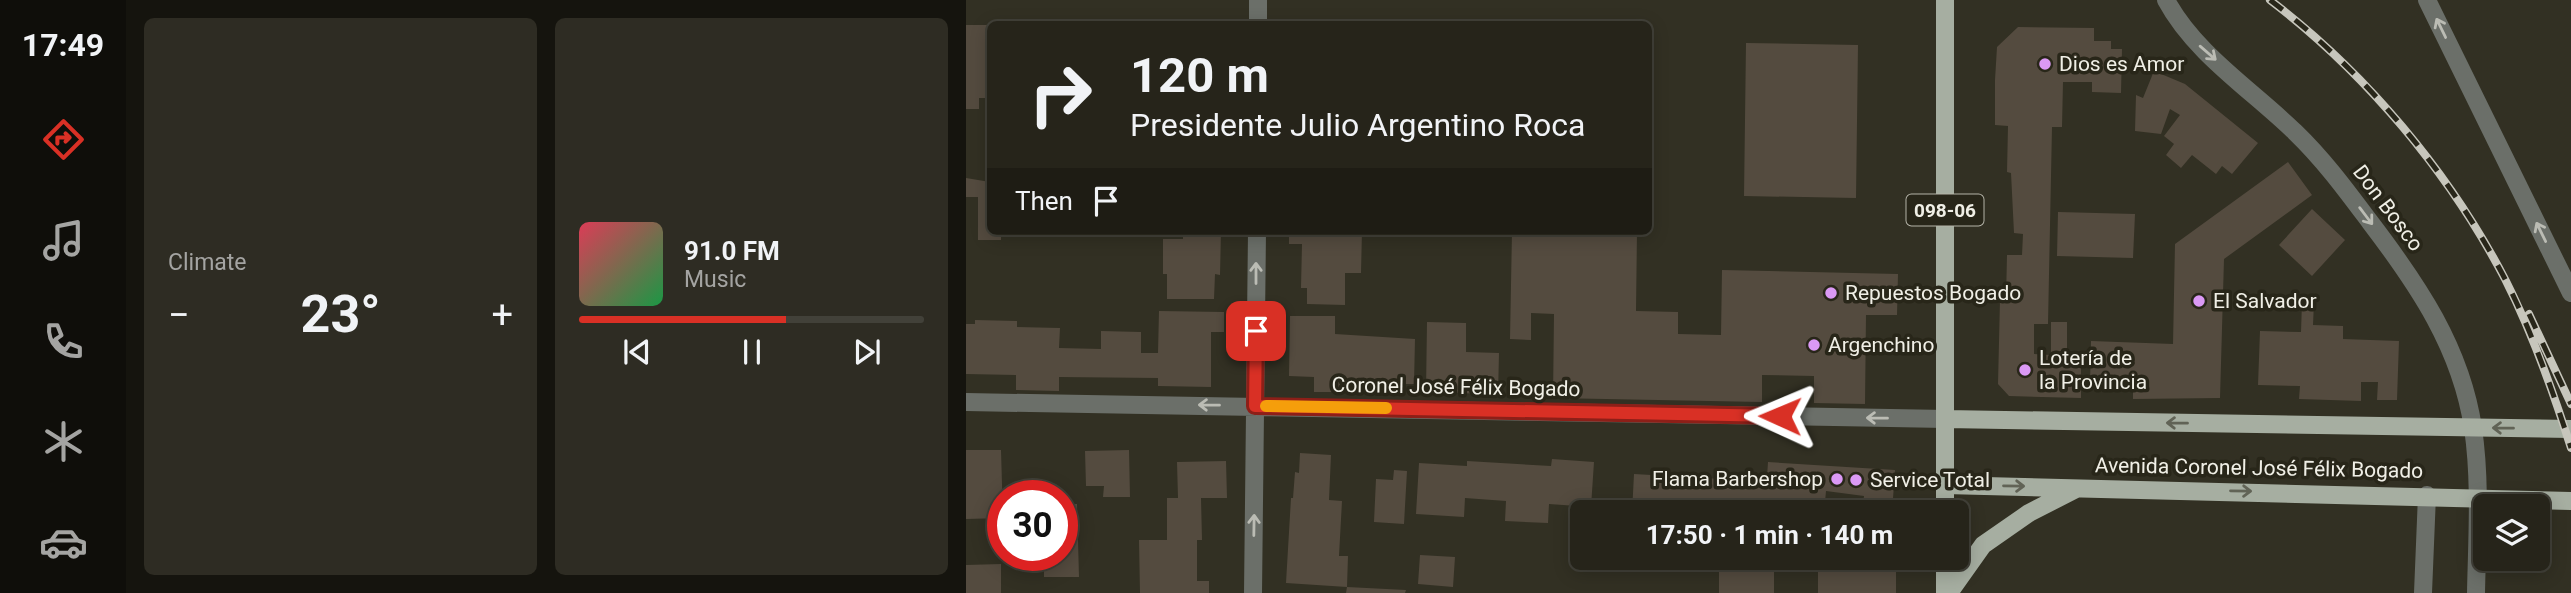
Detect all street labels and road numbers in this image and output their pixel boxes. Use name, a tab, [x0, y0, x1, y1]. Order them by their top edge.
street label: Don Bosco	[2348, 160, 2428, 256]
road number: 098-06	[1906, 194, 1984, 226]
street label: Coronel José Félix Bogado	[1331, 373, 1581, 401]
street label: Avenida Coronel José Félix Bogado	[2095, 453, 2423, 483]

